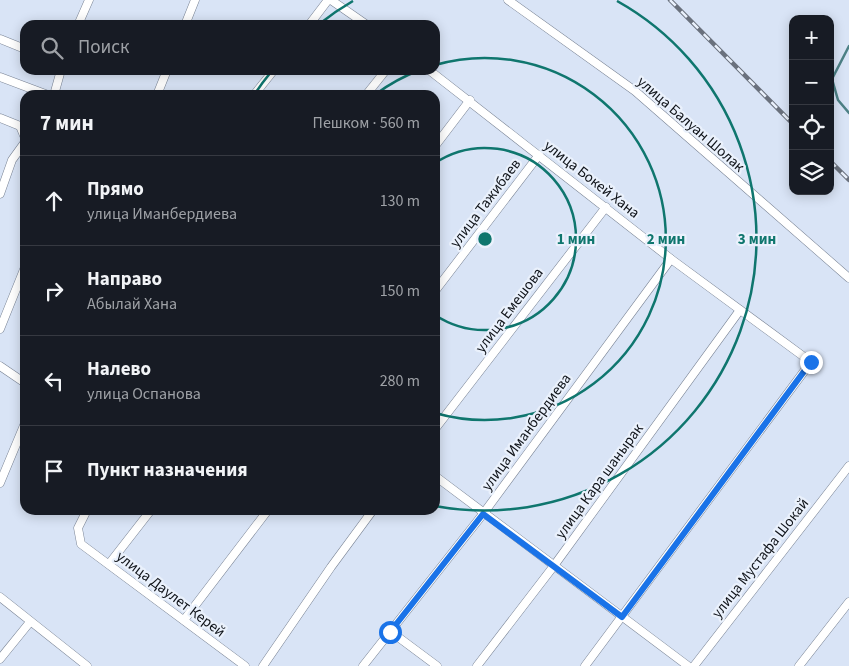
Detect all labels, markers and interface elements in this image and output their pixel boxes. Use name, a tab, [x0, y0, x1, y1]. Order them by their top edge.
map controls	[789, 15, 834, 195]
button: +	[789, 15, 834, 60]
search box	[20, 20, 440, 75]
icon: search	[38, 34, 66, 62]
text: Поиск	[78, 34, 129, 61]
button: −	[789, 60, 834, 105]
street label: улица Балуан Шолак	[632, 72, 749, 177]
button: locate	[789, 105, 834, 150]
text: 7 мин	[40, 108, 94, 138]
text: Пешком · 560 m	[313, 112, 420, 134]
street label: улица Бокей Хана	[539, 135, 644, 223]
button: layers	[789, 150, 834, 195]
street label: улица Тажибаев	[445, 154, 526, 252]
text: Прямо	[87, 176, 144, 203]
icon: ahead	[40, 187, 68, 215]
text: 130 m	[380, 190, 420, 212]
text: улица Иманбердиева	[87, 203, 237, 225]
text: 1 мин	[557, 229, 595, 250]
text: 2 мин	[647, 229, 685, 250]
text: 3 мин	[738, 229, 776, 250]
centre of rings	[476, 230, 494, 248]
street label: улица Емешова	[470, 263, 548, 357]
text: Направо	[87, 266, 162, 293]
icon: right	[40, 277, 68, 305]
text: 150 m	[380, 280, 420, 302]
text: Абылай Хана	[87, 293, 177, 315]
route end	[800, 351, 823, 374]
text: Налево	[87, 356, 151, 383]
icon: left	[40, 367, 68, 395]
street label: улица Иманбердиева	[477, 369, 576, 495]
text: 280 m	[380, 370, 420, 392]
text: улица Оспанова	[87, 383, 201, 405]
street label: улица Кара шанырак	[550, 419, 649, 543]
icon: arrive	[40, 457, 68, 485]
text: Пункт назначения	[87, 457, 248, 484]
street label: улица Мустафа Шокай	[707, 494, 814, 623]
street label: улица Даулет Керей	[112, 546, 230, 642]
route start	[379, 621, 402, 644]

